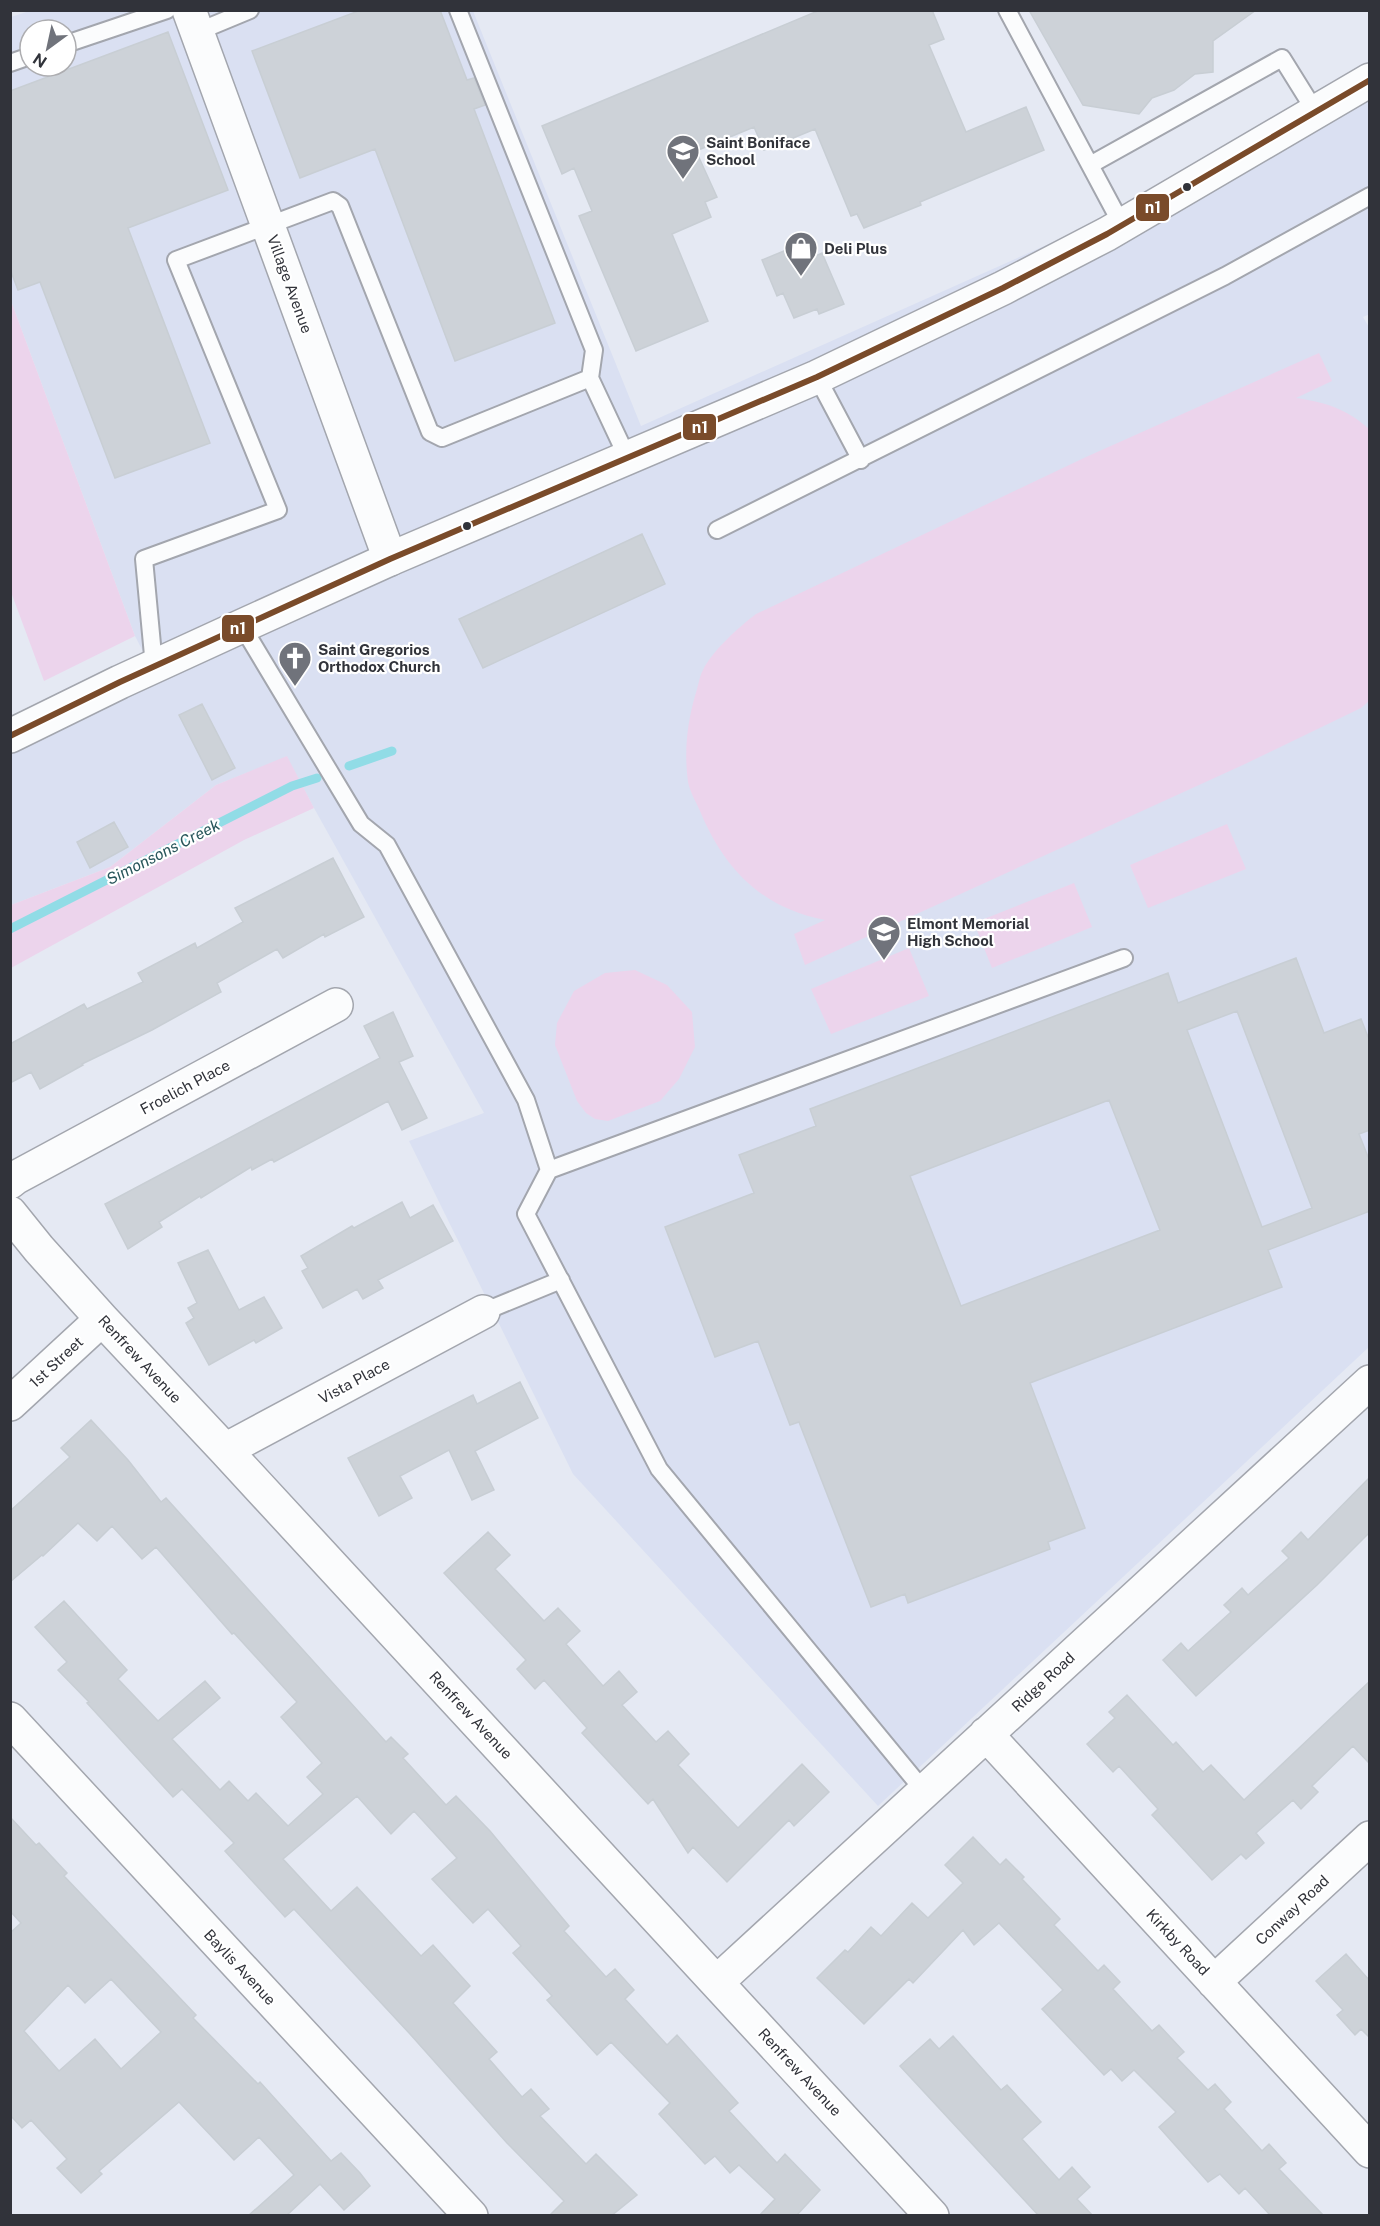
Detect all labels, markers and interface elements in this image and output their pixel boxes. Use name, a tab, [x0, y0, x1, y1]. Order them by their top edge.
north arrow	[18, 18, 78, 78]
text: N	[30, 49, 51, 72]
school or university icon: Saint Boniface School	[665, 133, 701, 180]
place label: Saint Boniface School	[706, 134, 810, 168]
unlabelled marker	[1181, 181, 1193, 193]
line badge: n1	[1135, 193, 1170, 222]
text: n1	[1145, 198, 1161, 217]
shop icon: Deli Plus	[783, 230, 819, 277]
street label: Village Avenue	[264, 232, 316, 336]
place label: Deli Plus	[824, 240, 887, 257]
line badge: n1	[682, 413, 717, 441]
text: n1	[692, 418, 708, 437]
unlabelled marker	[461, 520, 473, 532]
line badge: n1	[221, 614, 255, 643]
text: n1	[230, 619, 246, 638]
church icon: Saint Gregorios Orthodox Church	[277, 640, 313, 687]
place label: Saint Gregorios Orthodox Church	[318, 641, 440, 675]
water label: Simonsons Creek	[103, 815, 223, 889]
school or university icon: Elmont Memorial High School	[866, 914, 902, 961]
place label: Elmont Memorial High School	[907, 915, 1030, 949]
street label: Froelich Place	[137, 1056, 233, 1118]
street label: Renfrew Avenue	[95, 1312, 185, 1406]
street label: 1st Street	[26, 1333, 86, 1391]
street label: Vista Place	[316, 1355, 392, 1407]
street label: Ridge Road	[1008, 1649, 1078, 1715]
street label: Renfrew Avenue	[426, 1668, 516, 1762]
street label: Conway Road	[1252, 1872, 1332, 1948]
street label: Kirkby Road	[1143, 1905, 1213, 1979]
street label: Baylis Avenue	[201, 1926, 279, 2008]
street label: Renfrew Avenue	[755, 2025, 845, 2119]

